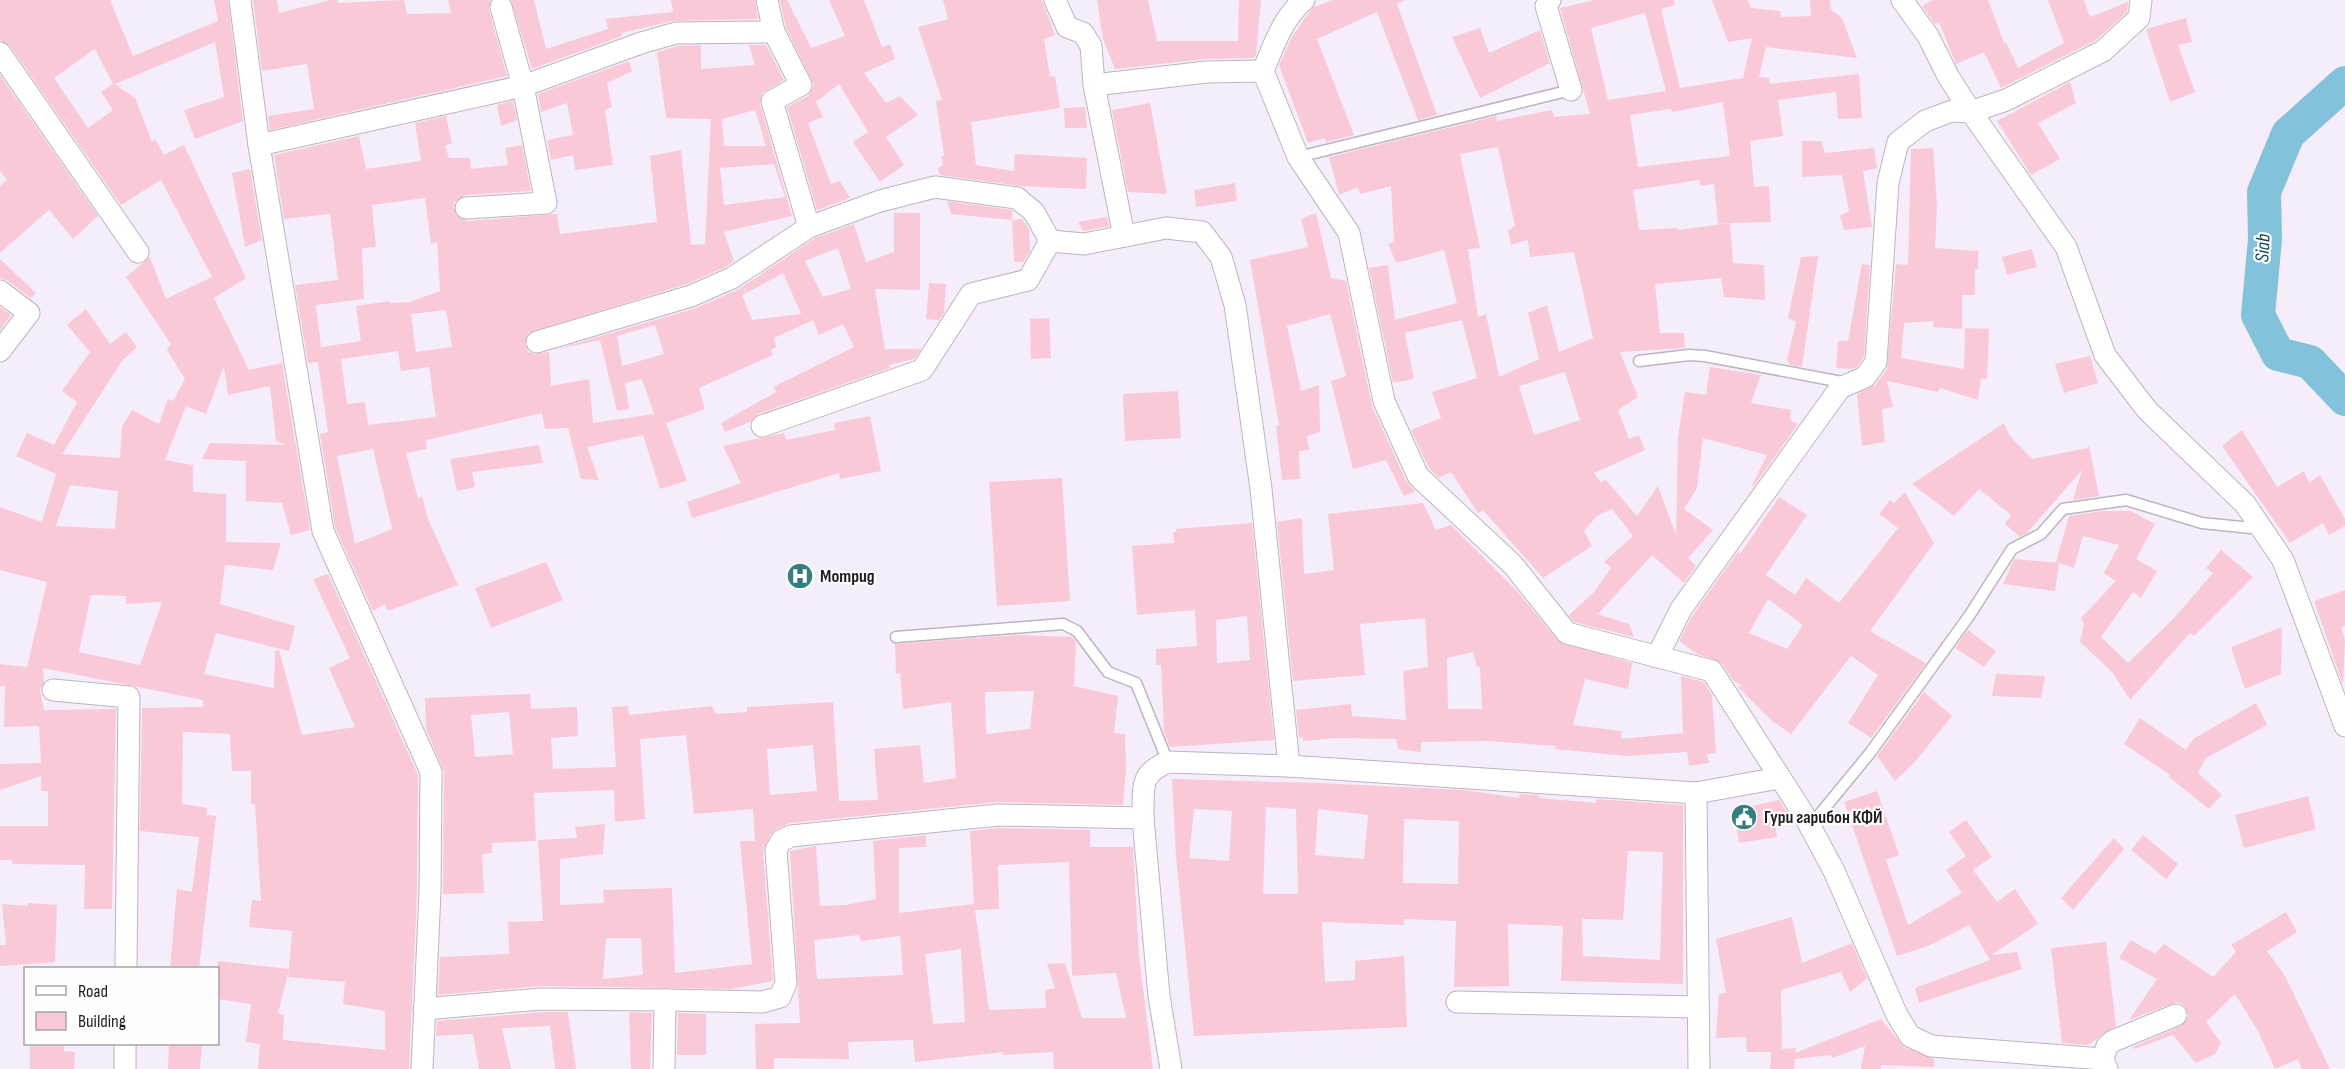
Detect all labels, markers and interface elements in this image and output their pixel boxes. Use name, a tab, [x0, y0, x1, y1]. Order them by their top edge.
water label: Siab	[2250, 233, 2276, 263]
hospital icon: Мотрид	[785, 561, 815, 591]
place label: Мотрид	[820, 566, 875, 587]
public building icon: Гури гарибон КФЙ	[1729, 802, 1759, 832]
place label: Гури гарибон КФЙ	[1764, 807, 1883, 828]
legend	[24, 967, 219, 1045]
text: Road	[78, 981, 108, 1002]
text: Building	[78, 1011, 126, 1032]

